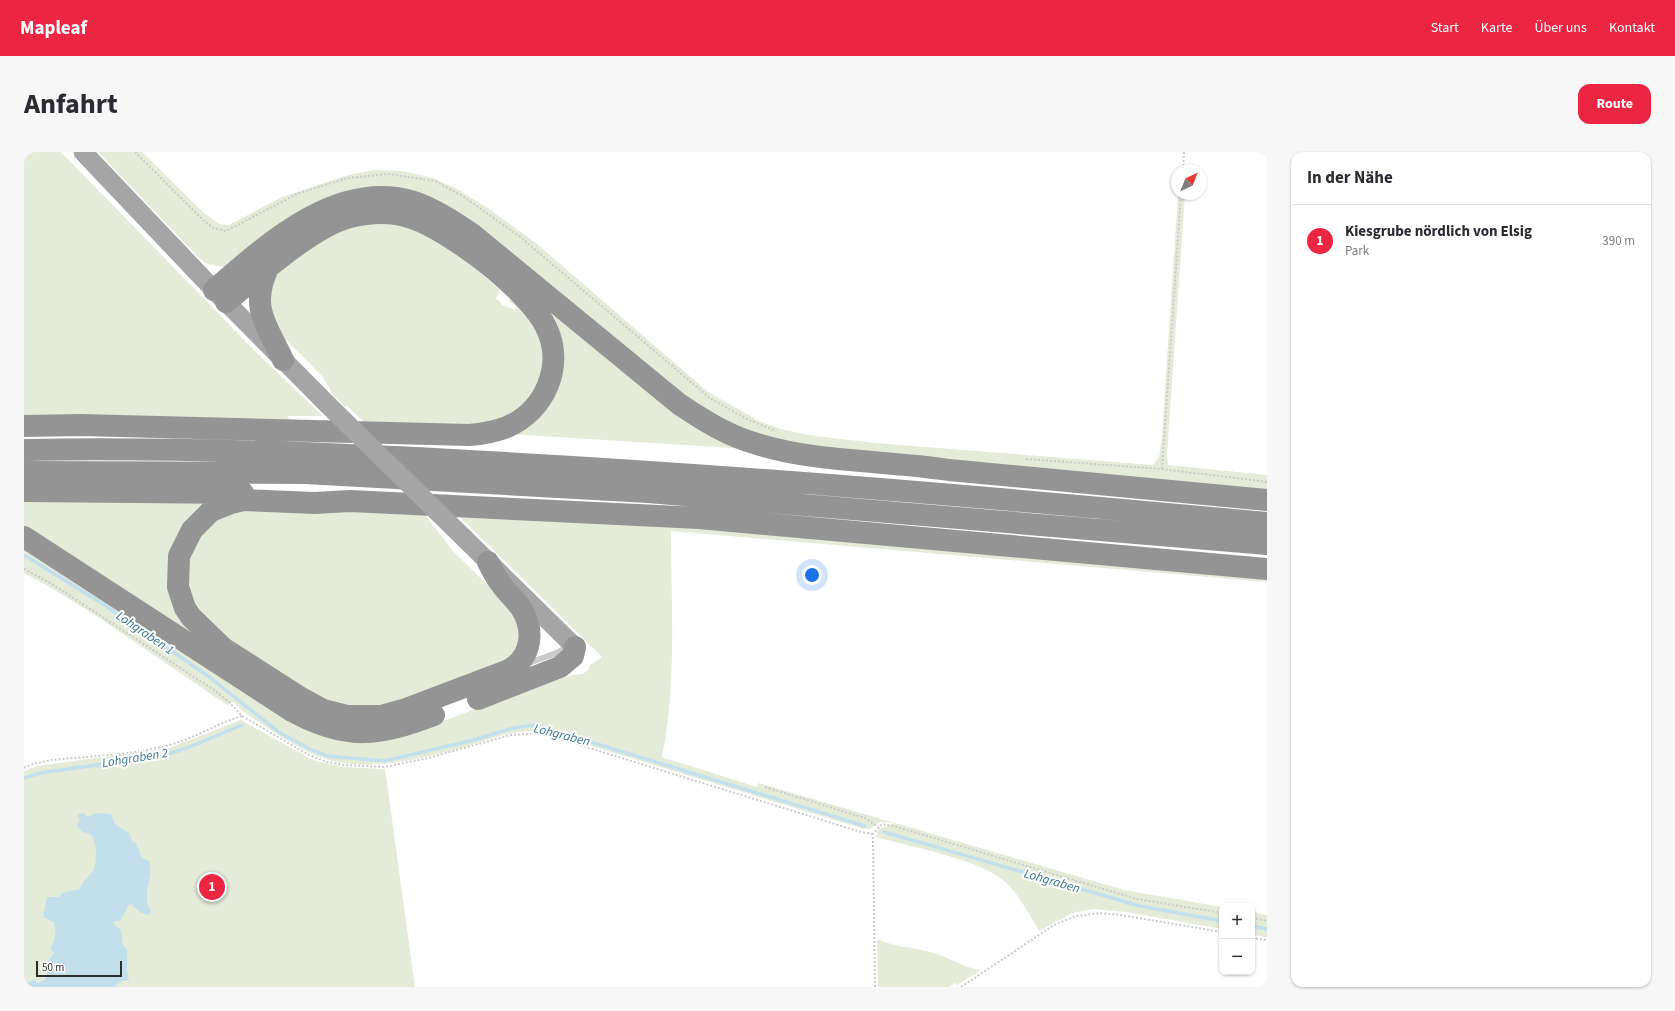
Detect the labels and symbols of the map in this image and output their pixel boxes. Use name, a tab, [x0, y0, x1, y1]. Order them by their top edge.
north arrow	[1171, 164, 1207, 200]
your location	[802, 565, 822, 585]
water label: Lohgraben 1	[112, 607, 178, 659]
water label: Lohgraben	[532, 719, 592, 751]
water label: Lohgraben 2	[101, 744, 169, 772]
water label: Lohgraben	[1022, 864, 1082, 898]
pin: 1	[199, 872, 225, 902]
scale bar	[36, 959, 122, 978]

